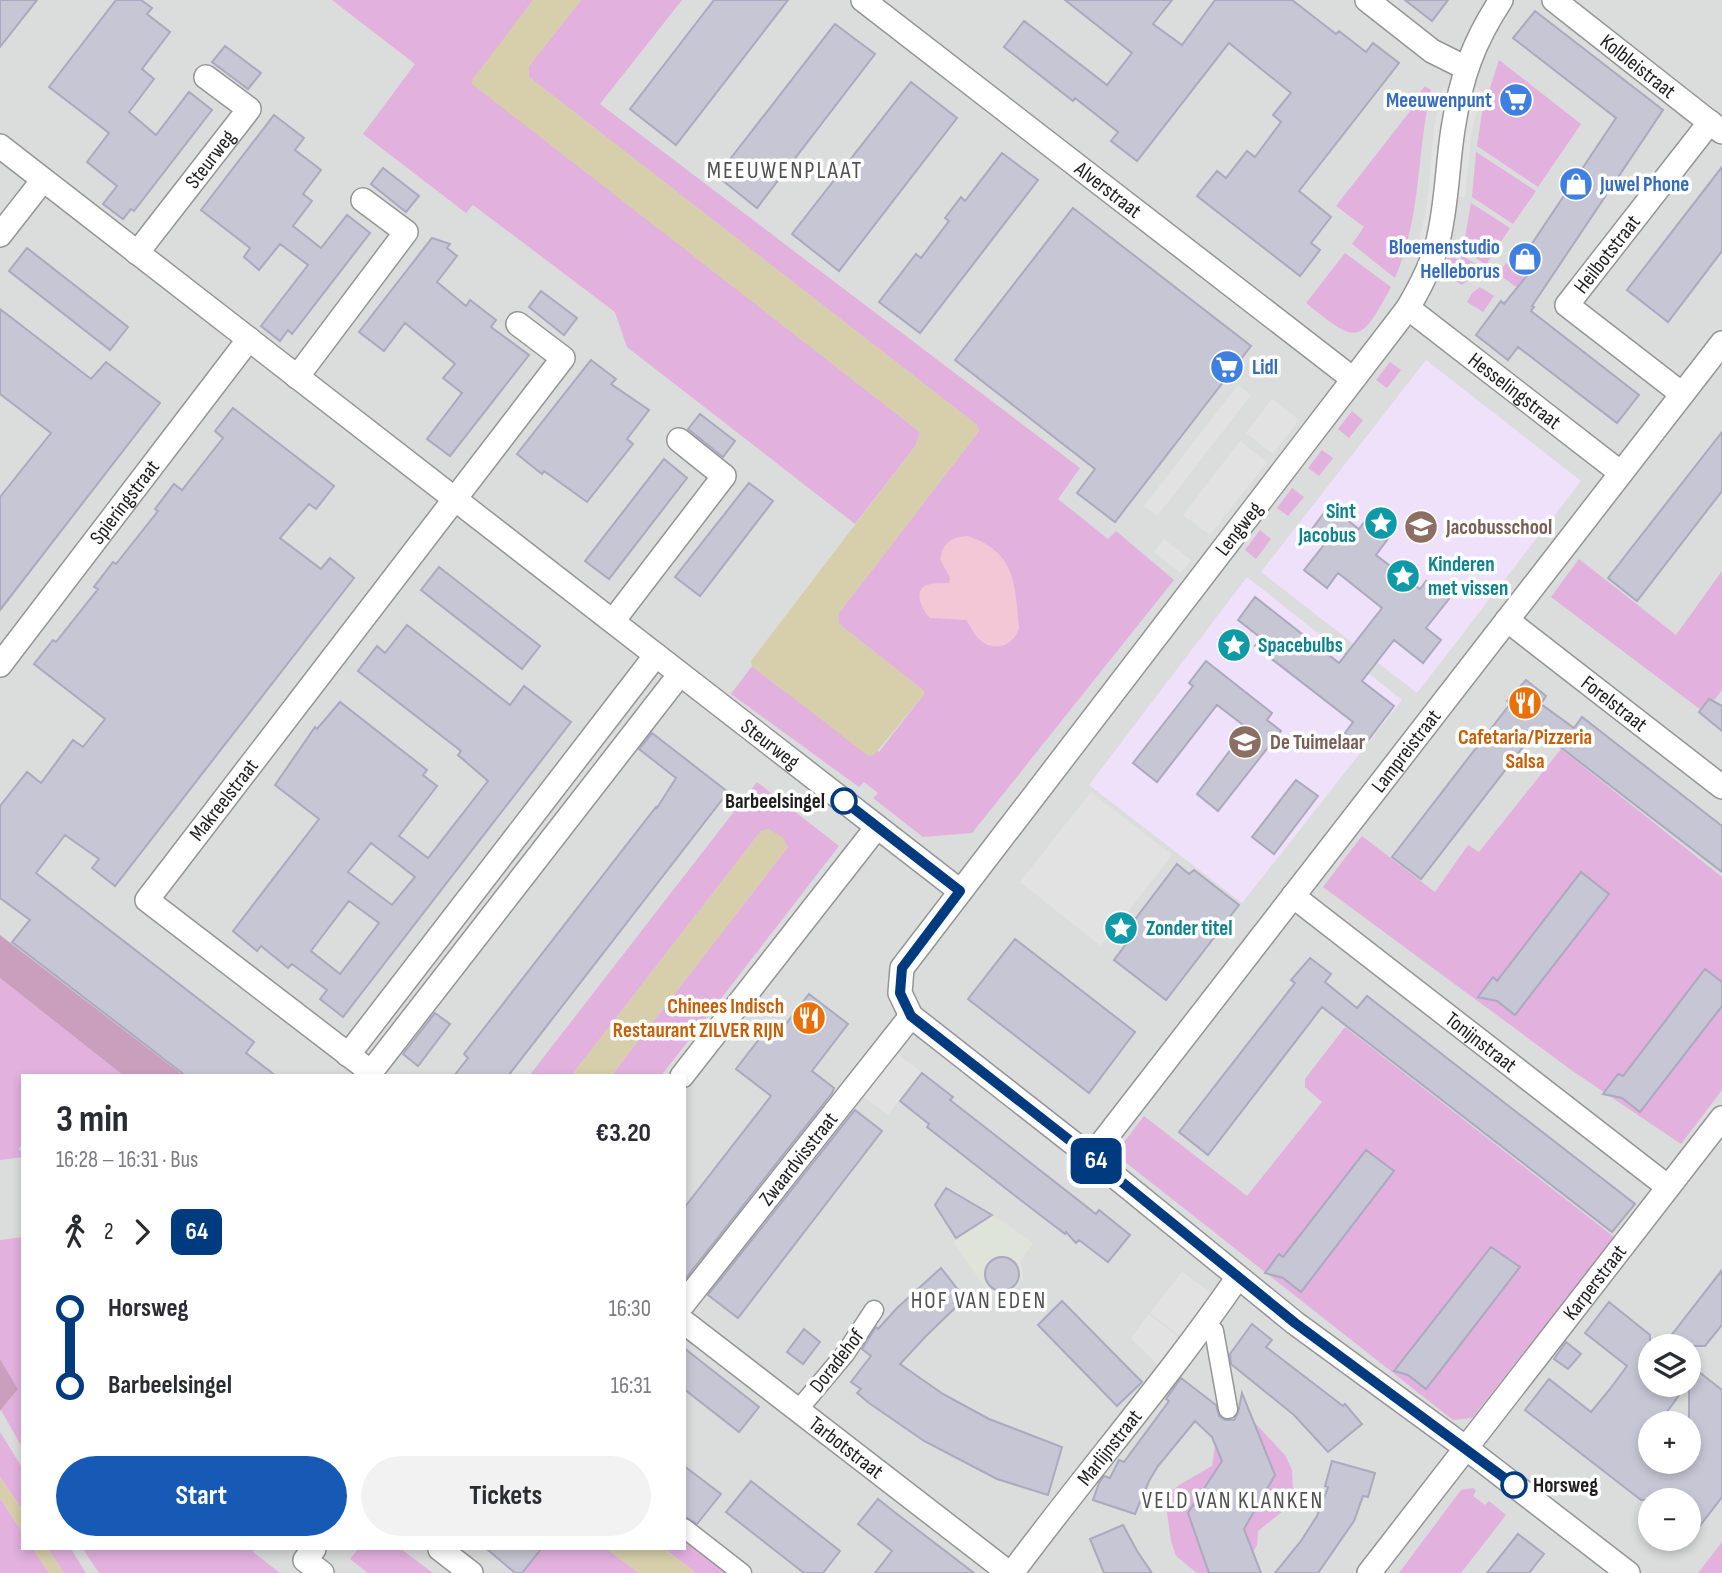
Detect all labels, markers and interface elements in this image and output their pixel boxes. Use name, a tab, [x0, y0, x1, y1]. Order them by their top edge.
street label: Kolbleistraat	[1595, 29, 1681, 103]
supermarket icon: Meeuwenpunt	[1497, 81, 1535, 119]
place label: Meeuwenpunt	[1386, 88, 1492, 113]
street label: Steurweg	[180, 125, 241, 193]
street label: Alverstraat	[1069, 155, 1147, 223]
district label: MEEUWENPLAAT	[707, 156, 863, 185]
shop icon: Juwel Phone	[1557, 165, 1595, 203]
place label: Juwel Phone	[1599, 172, 1689, 197]
street label: Heilbotstraat	[1568, 210, 1645, 298]
place label: Bloemenstudio Helleborus	[1389, 235, 1500, 284]
shop icon: Bloemenstudio Helleborus	[1506, 240, 1544, 278]
street label: Hesselingstraat	[1463, 347, 1566, 434]
supermarket icon: Lidl	[1208, 348, 1246, 386]
place label: Lidl	[1252, 355, 1278, 380]
street label: Spieringstraat	[84, 455, 165, 549]
street label: Lengweg	[1210, 497, 1268, 561]
place label: Sint Jacobus	[1297, 499, 1356, 548]
place icon: Sint Jacobus	[1362, 504, 1400, 542]
school or university icon: Jacobusschool	[1402, 508, 1440, 546]
place label: Jacobusschool	[1445, 515, 1552, 540]
place label: Kinderen met vissen	[1428, 552, 1508, 601]
place icon: Kinderen met vissen	[1384, 557, 1422, 595]
place icon: Spacebulbs	[1215, 626, 1253, 664]
place label: Spacebulbs	[1258, 633, 1343, 658]
street label: Forelstraat	[1576, 670, 1652, 737]
restaurant icon: Cafetaria/Pizzeria Salsa	[1506, 684, 1544, 722]
street label: Lampreistraat	[1366, 704, 1446, 797]
street label: Steurweg	[736, 713, 805, 774]
school or university icon: De Tuimelaar	[1226, 723, 1264, 761]
place label: Cafetaria/Pizzeria Salsa	[1458, 725, 1592, 774]
place label: De Tuimelaar	[1270, 730, 1366, 755]
street label: Makreelstraat	[184, 754, 264, 846]
marker: Barbeelsingel	[831, 788, 857, 814]
place label: Barbeelsingel	[725, 789, 825, 814]
place icon: Zonder titel	[1102, 909, 1140, 947]
place label: Zonder titel	[1146, 916, 1233, 941]
place label: Chinees Indisch Restaurant ZILVER RIJN	[613, 994, 784, 1043]
restaurant icon: Chinees Indisch Restaurant ZILVER RIJN	[790, 999, 828, 1037]
street label: Tonijnstraat	[1440, 1006, 1522, 1077]
text: 3 min	[56, 1097, 129, 1142]
street label: Zwaardvisstraat	[754, 1107, 843, 1210]
text: €3.20	[595, 1118, 651, 1149]
line badge: 64	[1064, 1138, 1128, 1184]
text: 16:28 – 16:31 · Bus	[56, 1146, 198, 1174]
text: 64	[1085, 1146, 1107, 1175]
icon: walk	[56, 1213, 94, 1251]
icon: forward	[123, 1213, 161, 1251]
text: 64	[185, 1217, 208, 1246]
text: 2	[104, 1218, 113, 1246]
street label: Karperstraat	[1558, 1240, 1632, 1325]
district label: HOF VAN EDEN	[911, 1287, 1047, 1315]
text: Horsweg	[108, 1293, 189, 1324]
text: 16:30	[609, 1295, 651, 1323]
street label: Doradehof	[804, 1324, 870, 1398]
map controls	[1638, 1334, 1701, 1551]
button: layers	[1638, 1334, 1701, 1397]
text: Barbeelsingel	[108, 1370, 232, 1401]
text: 16:31	[611, 1372, 651, 1400]
street label: Marlijnstraat	[1072, 1404, 1147, 1490]
street label: Tarbotstraat	[804, 1411, 888, 1484]
button: +	[1638, 1411, 1701, 1474]
button: Start	[56, 1456, 347, 1536]
button: Tickets	[361, 1456, 651, 1536]
marker: Horsweg	[1501, 1472, 1527, 1498]
place label: Horsweg	[1533, 1473, 1598, 1498]
district label: VELD VAN KLANKEN	[1142, 1487, 1324, 1515]
button: −	[1638, 1488, 1701, 1551]

